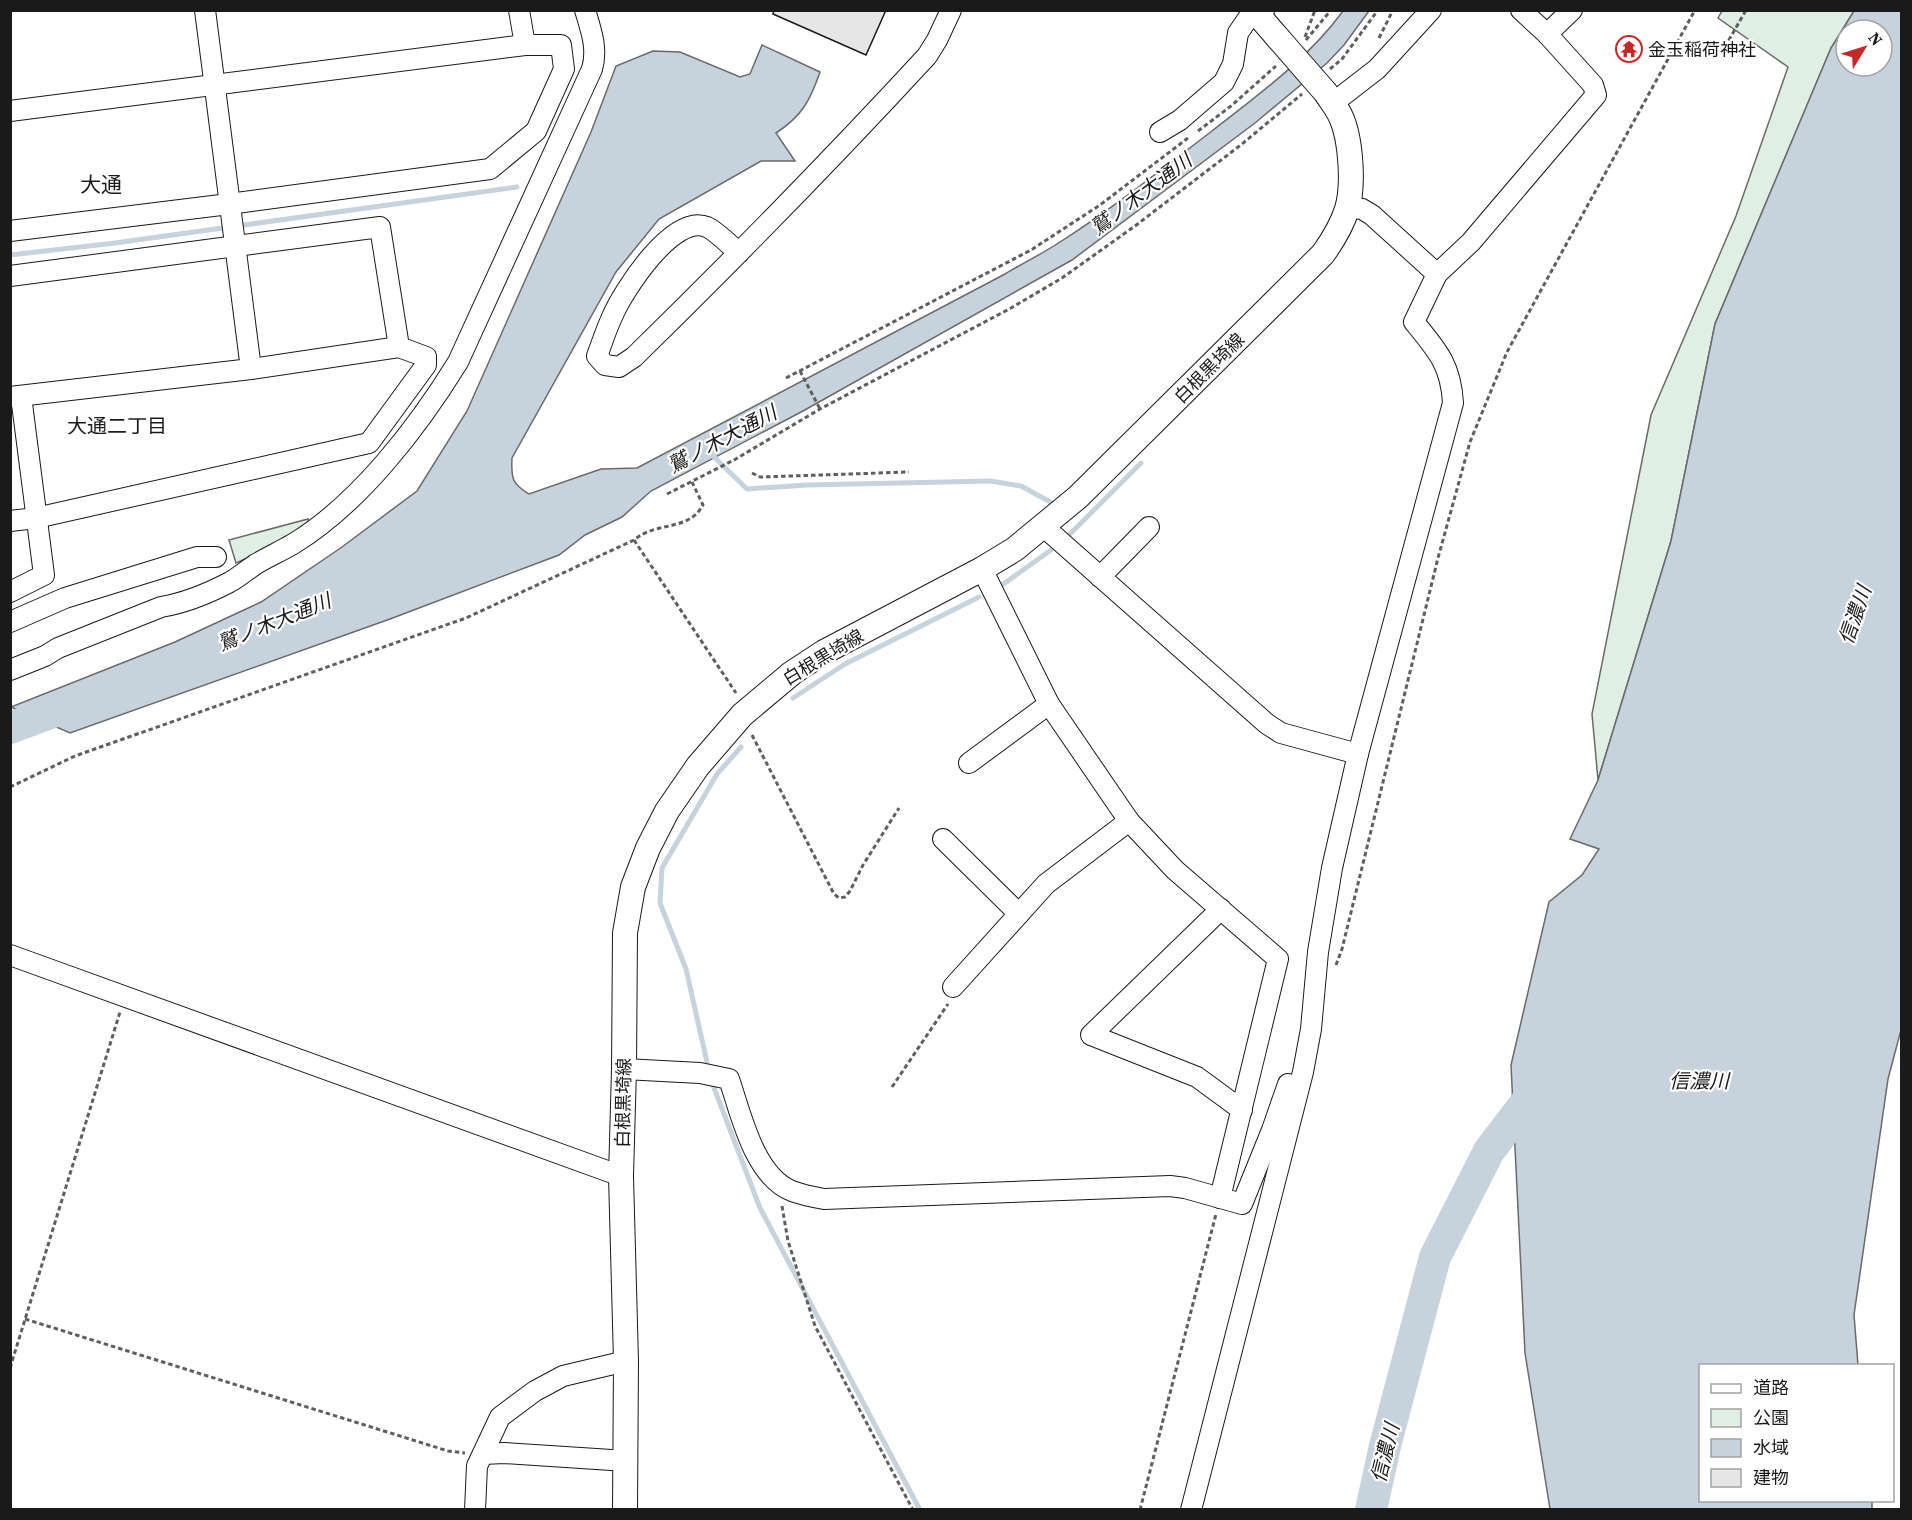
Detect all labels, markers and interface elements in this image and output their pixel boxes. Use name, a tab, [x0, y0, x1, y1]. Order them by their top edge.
north arrow	[1834, 18, 1894, 78]
text: N	[1864, 27, 1888, 50]
temple icon: 金玉稲荷神社	[1614, 34, 1644, 64]
place label: 金玉稲荷神社	[1648, 37, 1756, 62]
water label: 鷲ノ木大通川	[1085, 146, 1199, 241]
district label: 大通	[80, 170, 122, 199]
street label: 白根黒埼線	[1168, 327, 1250, 409]
water label: 鷲ノ木大通川	[662, 398, 783, 480]
district label: 大通二丁目	[67, 412, 167, 440]
water label: 信濃川	[1832, 580, 1879, 648]
water label: 鷲ノ木大通川	[213, 586, 337, 657]
street label: 白根黒埼線	[778, 623, 868, 691]
street label: 白根黒埼線	[610, 1058, 636, 1148]
water label: 信濃川	[1669, 1067, 1731, 1095]
legend	[1699, 1364, 1894, 1502]
text: 道路	[1753, 1375, 1789, 1400]
text: 公園	[1753, 1405, 1789, 1430]
water label: 信濃川	[1364, 1419, 1406, 1485]
text: 水域	[1753, 1435, 1789, 1460]
text: 建物	[1753, 1465, 1789, 1490]

